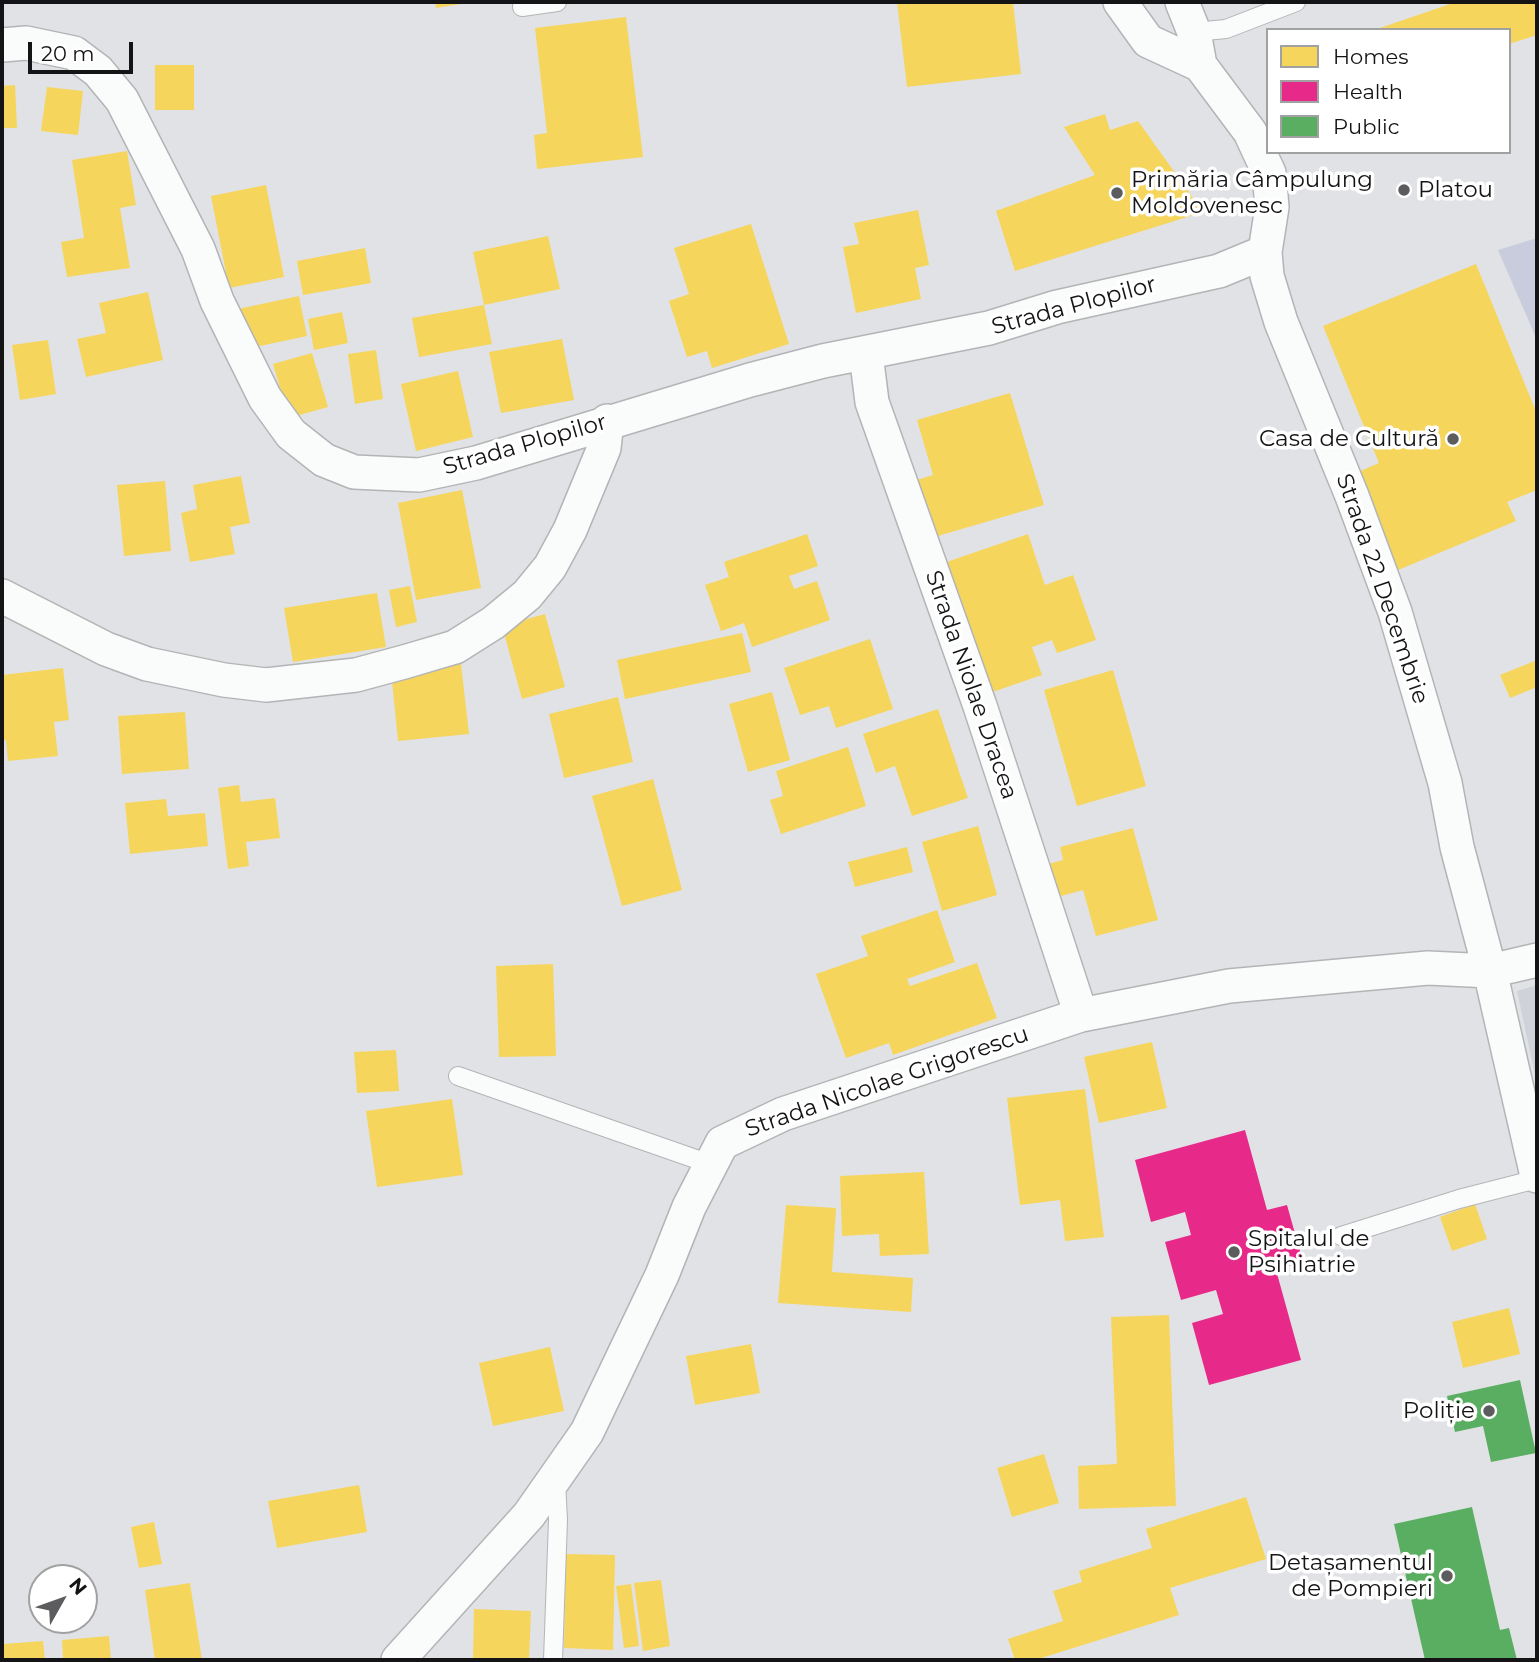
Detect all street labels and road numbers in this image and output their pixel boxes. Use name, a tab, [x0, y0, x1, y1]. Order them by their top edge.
street label: Strada Plopilor	[989, 271, 1159, 341]
street label: Strada Plopilor	[440, 408, 610, 482]
street label: Strada 22 Decembrie	[1330, 470, 1434, 708]
street label: Strada Niolae Dracea	[919, 567, 1023, 803]
street label: Strada Nicolae Grigorescu	[742, 1020, 1032, 1144]

